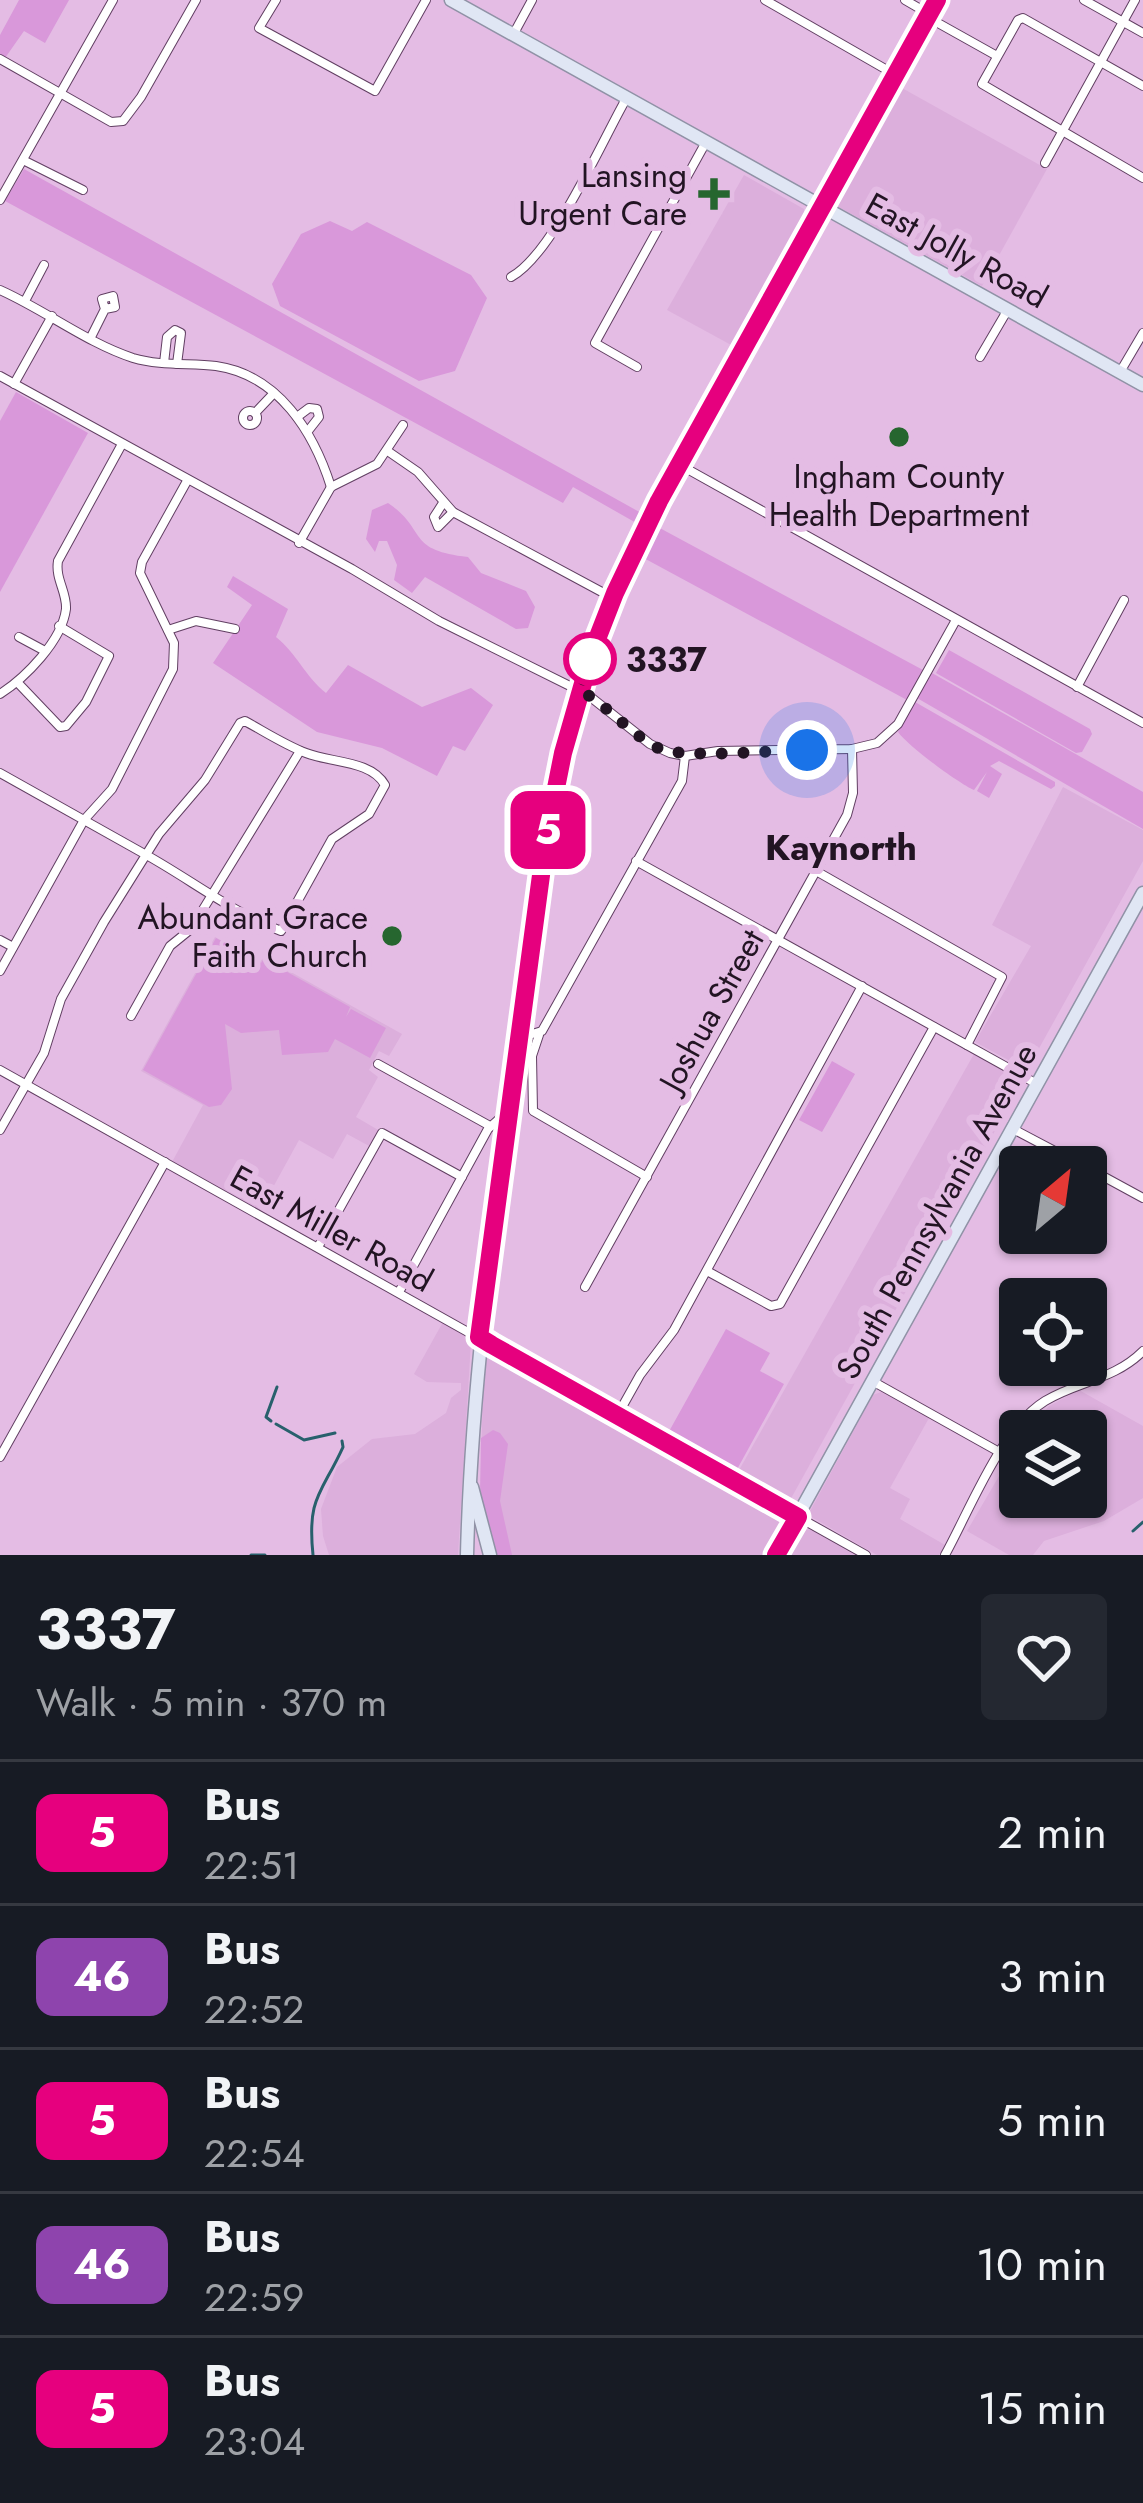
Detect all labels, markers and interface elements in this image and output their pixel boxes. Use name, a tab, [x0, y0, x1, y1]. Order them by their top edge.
place label: Lansing Urgent Care	[518, 152, 687, 237]
marker: Lansing Urgent Care	[698, 178, 730, 210]
street label: East Jolly Road	[857, 181, 1056, 320]
marker: Ingham County Health Department	[886, 424, 912, 450]
place label: Ingham County Health Department	[769, 453, 1029, 538]
marker: 3337	[565, 634, 615, 684]
place label: 3337	[626, 636, 707, 683]
your location	[777, 720, 837, 780]
line badge: 5	[509, 791, 587, 869]
text: 5	[534, 799, 562, 860]
district label: Kaynorth	[765, 821, 917, 873]
place label: Abundant Grace Faith Church	[137, 894, 368, 979]
street label: Joshua Street	[646, 921, 775, 1103]
marker: Abundant Grace Faith Church	[379, 923, 405, 949]
street label: South Pennsylvania Avenue	[824, 1035, 1048, 1388]
north arrow	[999, 1146, 1107, 1254]
map controls	[999, 1146, 1107, 1518]
street label: East Miller Road	[222, 1153, 442, 1304]
button: locate	[999, 1278, 1107, 1386]
button: layers	[999, 1410, 1107, 1518]
text: 3337	[36, 1588, 176, 1670]
button: heart	[981, 1594, 1107, 1720]
text: Walk · 5 min · 370 m	[36, 1674, 387, 1731]
text: Bus	[204, 1772, 280, 1837]
text: 2 min	[997, 1800, 1107, 1865]
text: 5	[88, 1802, 116, 1863]
text: 22:51	[204, 1837, 300, 1894]
text: Bus	[204, 1916, 280, 1981]
text: 3 min	[999, 1944, 1107, 2009]
text: 46	[73, 1946, 131, 2007]
text: 22:52	[204, 1981, 304, 2038]
text: Bus	[204, 2060, 280, 2125]
text: 5 min	[998, 2088, 1107, 2153]
text: 5	[88, 2090, 116, 2151]
text: 22:54	[204, 2125, 305, 2182]
text: Bus	[204, 2204, 280, 2269]
text: 10 min	[976, 2232, 1107, 2297]
text: 46	[73, 2234, 131, 2295]
text: 22:59	[204, 2269, 305, 2326]
text: Bus	[204, 2348, 280, 2413]
text: 15 min	[977, 2376, 1107, 2441]
text: 5	[88, 2378, 116, 2439]
text: 23:04	[204, 2413, 305, 2470]

